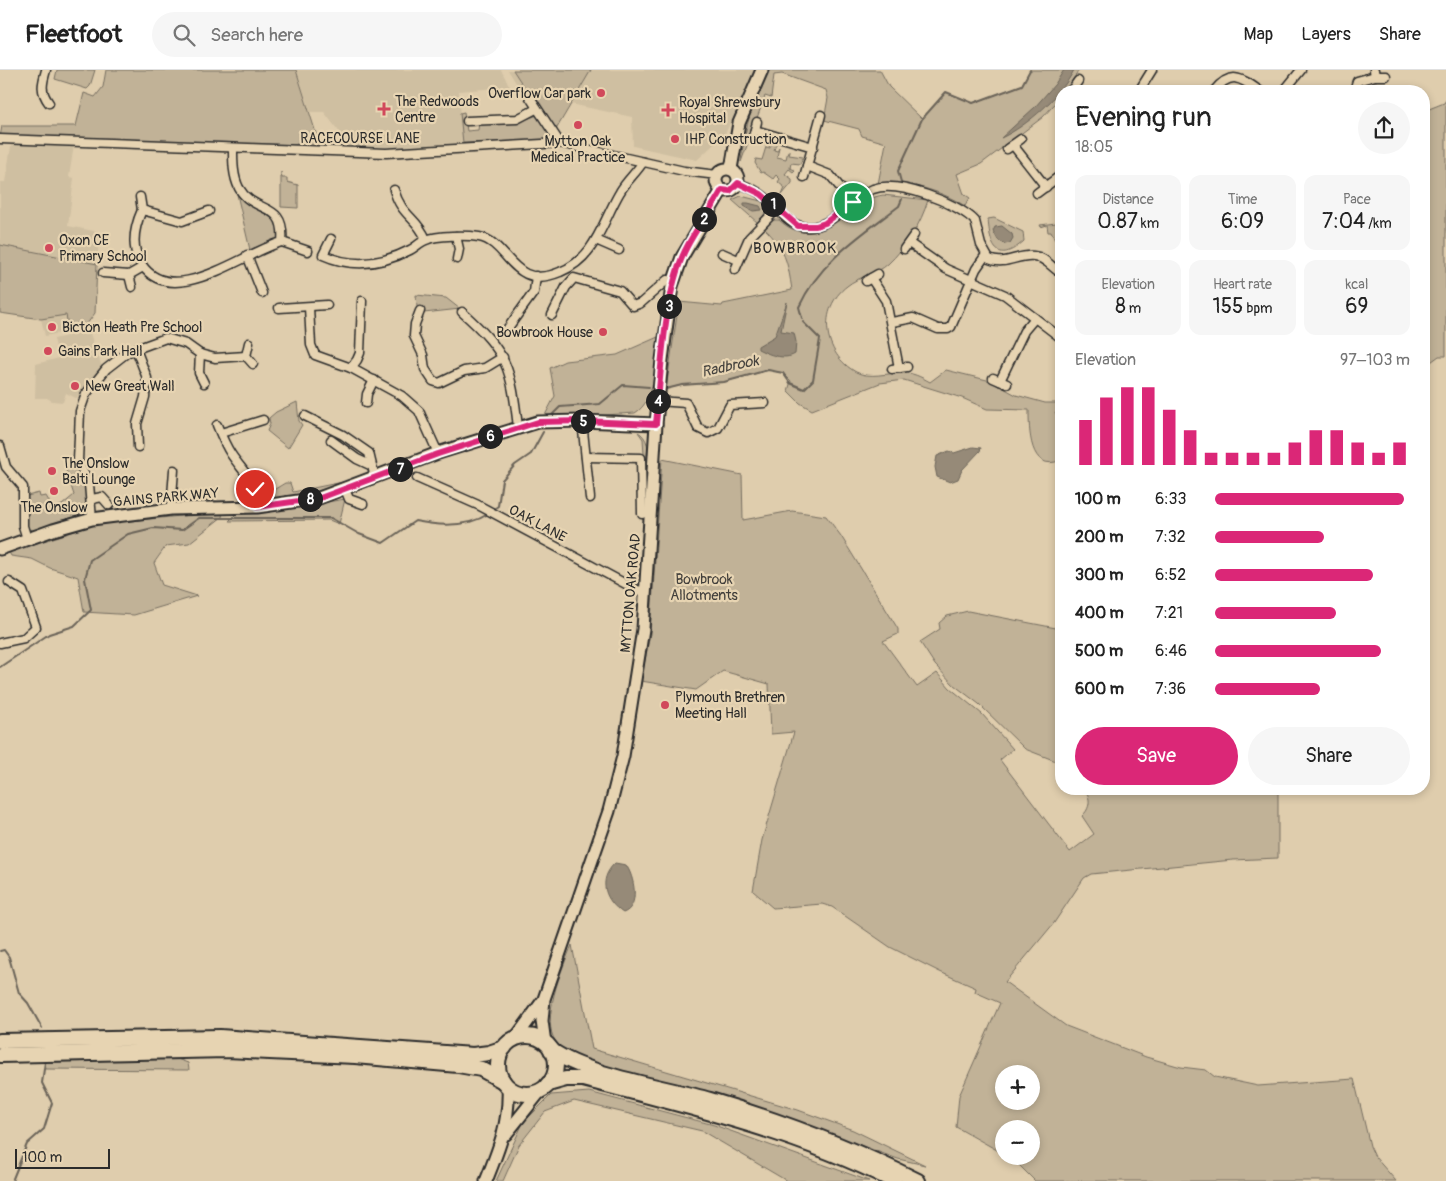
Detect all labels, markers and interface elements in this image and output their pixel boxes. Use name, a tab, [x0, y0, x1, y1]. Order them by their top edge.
search box	[152, 12, 502, 57]
text: Fleetfoot	[25, 20, 122, 49]
icon: search	[170, 21, 198, 49]
text: Search here	[210, 23, 303, 47]
text: Map	[1244, 23, 1273, 46]
text: Layers	[1301, 23, 1351, 46]
text: Share	[1379, 23, 1421, 46]
place label: Overflow Car park	[488, 85, 591, 102]
marker: Overflow Car park	[595, 87, 607, 99]
place label: The Redwoods Centre	[395, 93, 480, 126]
place label: Royal Shrewsbury Hospital	[679, 94, 780, 127]
text: Evening run	[1075, 100, 1212, 135]
marker: The Redwoods Centre	[377, 102, 391, 116]
button: share	[1358, 102, 1410, 154]
marker: Royal Shrewsbury Hospital	[661, 103, 675, 117]
marker: Mytton Oak Medical Practice	[572, 119, 584, 131]
street label: RACECOURSE LANE	[300, 130, 420, 147]
place label: IHP Construction	[685, 131, 787, 148]
place label: Mytton Oak Medical Practice	[531, 133, 625, 166]
marker: IHP Construction	[669, 133, 681, 145]
text: 18:05	[1075, 137, 1113, 157]
pin	[832, 181, 874, 223]
icon: arrive	[839, 188, 867, 216]
text: Distance	[1103, 191, 1154, 208]
text: Time	[1228, 191, 1257, 208]
text: Pace	[1343, 191, 1371, 208]
pin: 1	[760, 192, 786, 216]
text: 1	[771, 196, 776, 213]
pin: 2	[692, 206, 716, 232]
text: 0.87	[1097, 208, 1138, 235]
text: 6:09	[1221, 208, 1264, 235]
text: 7:04	[1322, 208, 1365, 235]
text: 2	[701, 211, 708, 228]
text: km	[1138, 215, 1159, 232]
text: /km	[1365, 215, 1392, 232]
place label: Oxon CE Primary School	[59, 232, 147, 265]
district label: BOWBROOK	[753, 239, 837, 258]
marker: Oxon CE Primary School	[43, 242, 55, 254]
text: Elevation	[1101, 276, 1155, 293]
text: Heart rate	[1213, 276, 1272, 293]
text: kcal	[1345, 276, 1368, 293]
text: 8	[1115, 293, 1126, 320]
text: 155	[1213, 293, 1244, 320]
text: 69	[1345, 293, 1368, 320]
pin: 3	[656, 294, 682, 318]
text: 3	[666, 298, 673, 315]
text: m	[1126, 300, 1141, 317]
text: bpm	[1244, 300, 1272, 317]
place label: Bicton Heath Pre School	[62, 319, 202, 336]
marker: Bicton Heath Pre School	[46, 321, 58, 333]
place label: Bowbrook House	[496, 324, 593, 341]
marker: Bowbrook House	[597, 326, 609, 338]
place label: Gains Park Hall	[58, 343, 143, 360]
marker: Gains Park Hall	[42, 345, 54, 357]
text: Elevation	[1075, 350, 1136, 370]
text: 97–103 m	[1340, 350, 1410, 370]
water label: Radbrook	[700, 351, 762, 382]
place label: New Great Wall	[85, 378, 175, 395]
marker: New Great Wall	[69, 380, 81, 392]
pin: 4	[646, 388, 670, 414]
text: 4	[654, 393, 663, 410]
pin: 5	[570, 408, 596, 434]
text: 5	[580, 413, 587, 430]
pin: 6	[478, 424, 502, 448]
text: 6	[486, 428, 495, 445]
place label: The Onslow Balti Lounge	[62, 455, 135, 488]
pin: 7	[388, 456, 412, 482]
text: 7	[397, 461, 404, 478]
marker: The Onslow Balti Lounge	[46, 465, 58, 477]
pin	[234, 468, 276, 510]
icon: check	[241, 475, 269, 503]
street label: GAINS PARK WAY	[112, 484, 220, 511]
marker: The Onslow	[48, 485, 60, 497]
pin: 8	[298, 486, 322, 512]
text: 100 m	[1075, 489, 1121, 509]
text: 6:33	[1155, 489, 1186, 509]
text: 8	[307, 491, 314, 508]
place label: The Onslow	[20, 499, 88, 516]
street label: OAK LANE	[506, 501, 570, 546]
text: 200 m	[1075, 527, 1123, 547]
text: 7:32	[1155, 527, 1186, 547]
street label: MYTTON OAK ROAD	[617, 533, 644, 653]
text: 300 m	[1075, 565, 1123, 585]
text: 6:52	[1155, 565, 1186, 585]
park label: Bowbrook Allotments	[670, 571, 739, 604]
text: 400 m	[1075, 603, 1124, 623]
text: 7:21	[1155, 603, 1183, 623]
text: 500 m	[1075, 641, 1123, 661]
text: 6:46	[1155, 641, 1187, 661]
text: 600 m	[1075, 679, 1124, 699]
text: 7:36	[1155, 679, 1186, 699]
place label: Plymouth Brethren Meeting Hall	[675, 689, 785, 722]
marker: Plymouth Brethren Meeting Hall	[659, 699, 671, 711]
button: Save	[1075, 727, 1238, 785]
button: Share	[1248, 727, 1410, 785]
map controls	[995, 1065, 1040, 1165]
button: +	[995, 1065, 1040, 1110]
button: −	[995, 1120, 1040, 1165]
scale bar	[15, 1146, 110, 1169]
text: 100 m	[22, 1149, 62, 1166]

